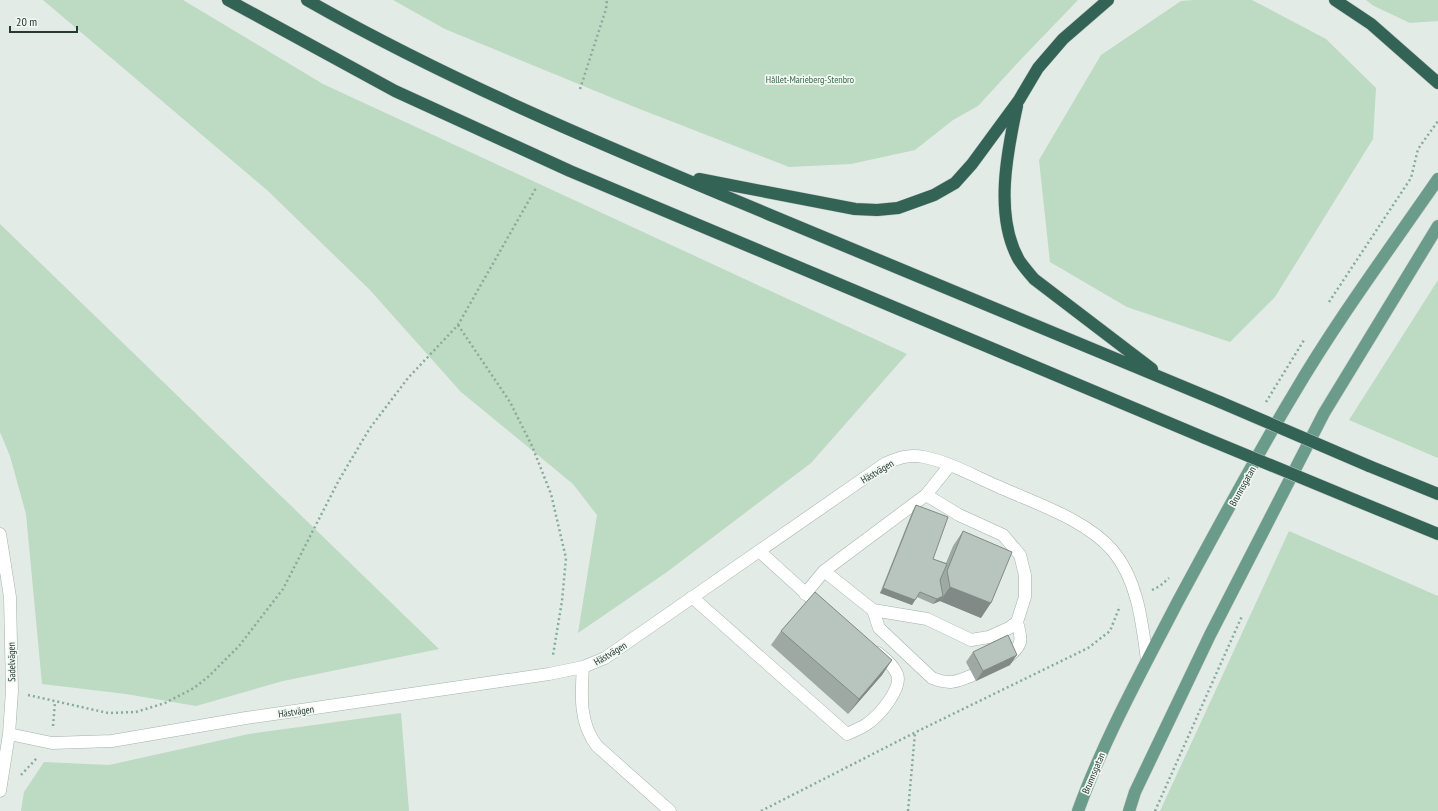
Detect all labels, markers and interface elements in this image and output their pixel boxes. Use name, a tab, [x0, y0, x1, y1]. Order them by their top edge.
scale bar	[10, 8, 77, 34]
text: 20 m	[16, 14, 37, 29]
park label: Hållet-Marieberg-Stenbro	[766, 73, 854, 86]
street label: Hästvägen	[858, 457, 896, 486]
street label: Brunnsgatan	[1226, 464, 1259, 508]
street label: Hästvägen	[591, 639, 629, 668]
street label: Sadelvägen	[5, 642, 18, 682]
street label: Hästvägen	[277, 703, 315, 720]
street label: Brunnsgatan	[1079, 751, 1108, 796]

